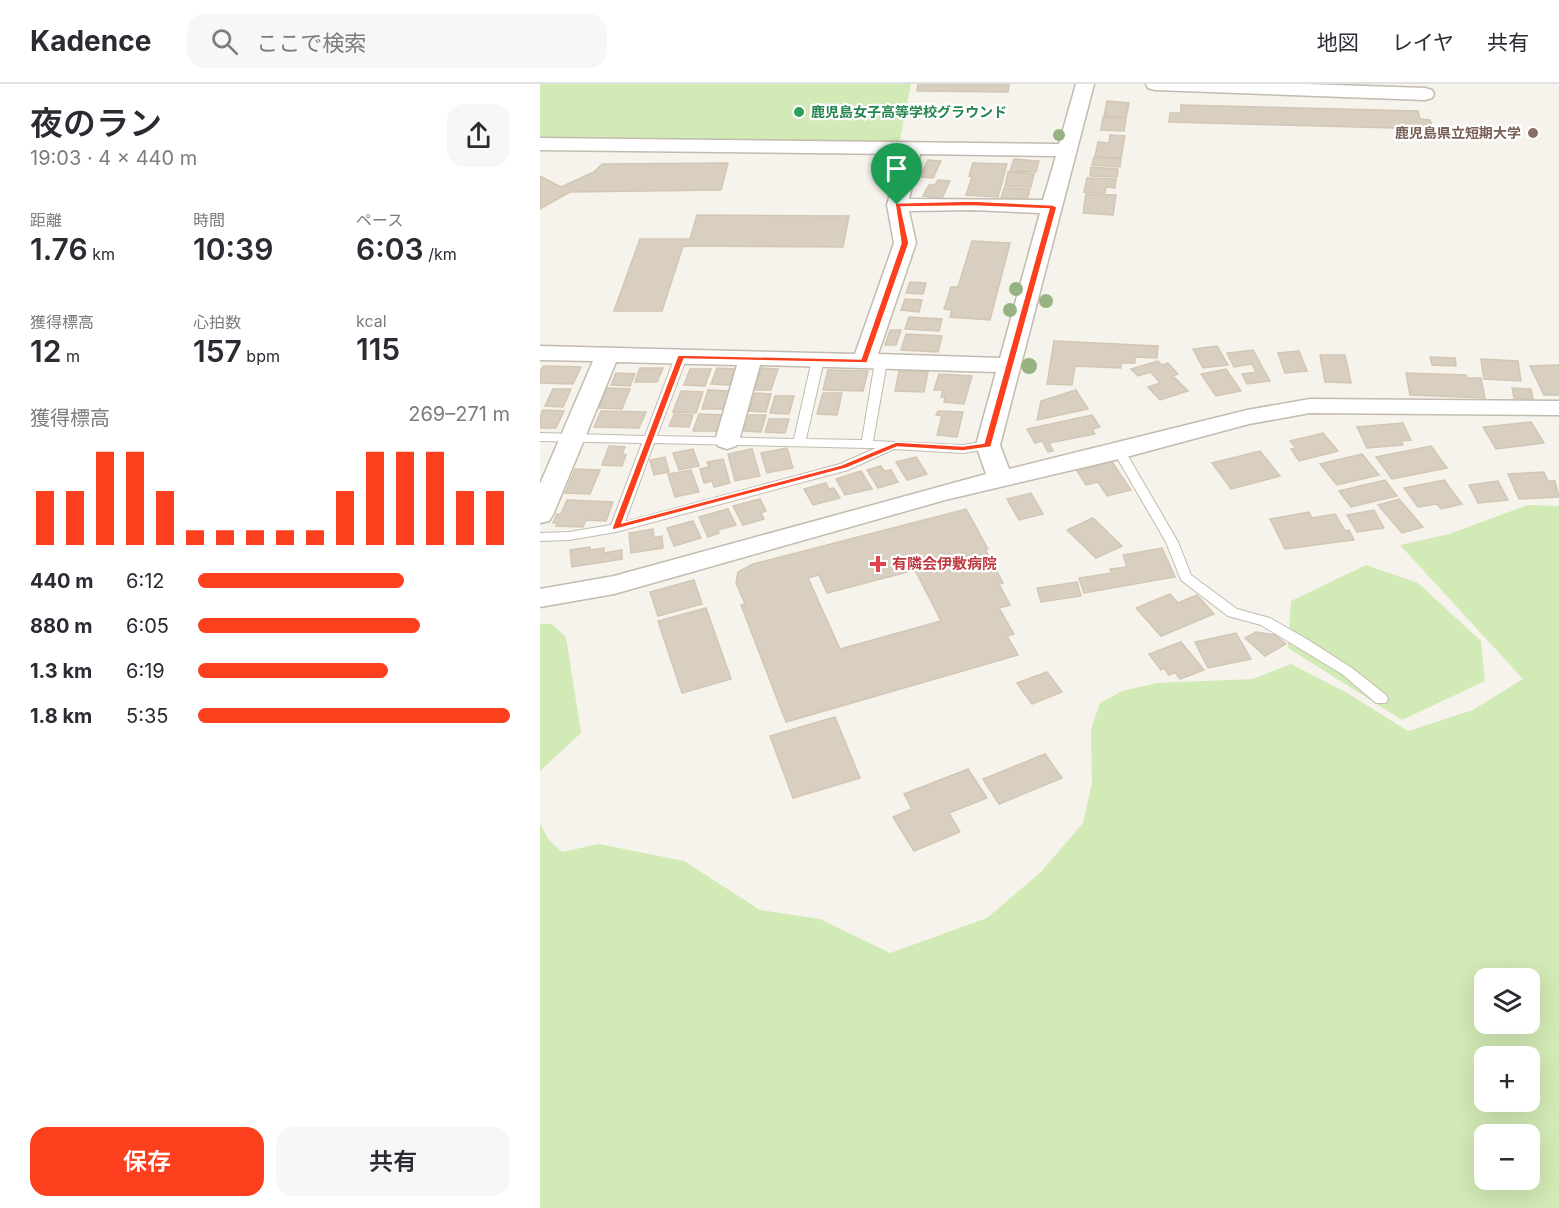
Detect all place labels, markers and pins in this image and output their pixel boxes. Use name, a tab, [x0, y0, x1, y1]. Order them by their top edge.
place label: 鹿児島女子高等学校グラウンド	[811, 103, 1007, 120]
marker: 鹿児島女子高等学校グラウンド	[792, 105, 806, 119]
place label: 鹿児島県立短期大学	[1395, 124, 1521, 141]
marker: 鹿児島県立短期大学	[1526, 126, 1540, 140]
pin	[871, 143, 922, 205]
place label: 有隣会伊敷病院	[892, 554, 997, 573]
marker: 有隣会伊敷病院	[869, 555, 887, 573]

